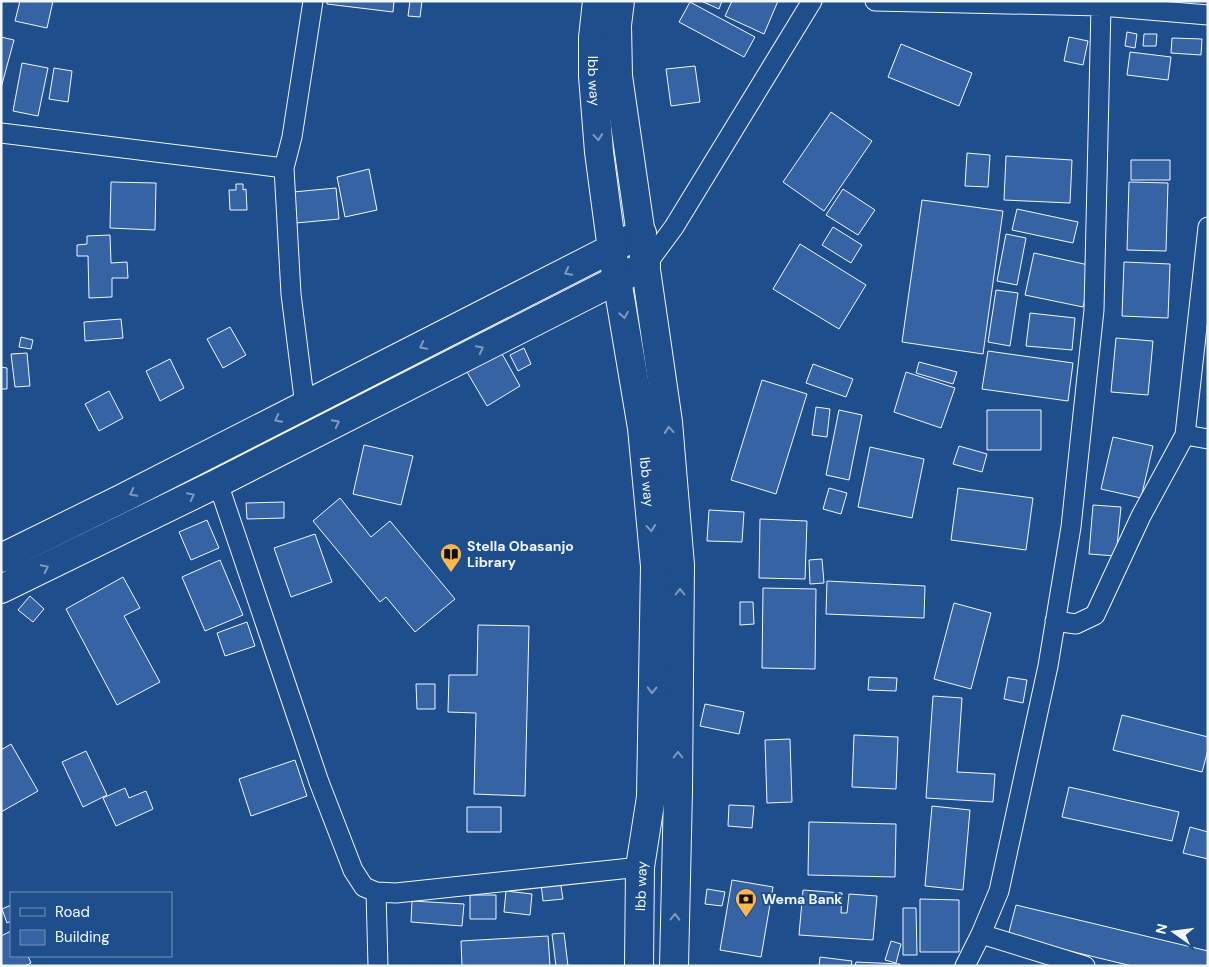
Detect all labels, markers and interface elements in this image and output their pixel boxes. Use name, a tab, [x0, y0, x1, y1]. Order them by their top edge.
street label: Ibb way	[584, 56, 604, 107]
one-way arrow	[592, 133, 603, 141]
one-way arrow	[564, 266, 573, 276]
one-way arrow	[618, 311, 628, 319]
one-way arrow	[419, 340, 428, 350]
one-way arrow	[475, 345, 484, 355]
one-way arrow	[274, 413, 283, 423]
one-way arrow	[331, 419, 340, 429]
one-way arrow	[664, 426, 675, 434]
street label: Ibb way	[636, 456, 658, 508]
one-way arrow	[130, 487, 139, 497]
one-way arrow	[186, 492, 195, 503]
one-way arrow	[645, 524, 656, 532]
place label: Stella Obasanjo Library	[467, 537, 574, 571]
library icon: Stella Obasanjo Library	[439, 542, 463, 573]
one-way arrow	[40, 564, 49, 574]
one-way arrow	[674, 588, 685, 596]
one-way arrow	[647, 687, 658, 695]
one-way arrow	[673, 750, 683, 758]
street label: Ibb way	[631, 860, 651, 911]
bank icon: Wema Bank	[734, 887, 758, 918]
place label: Wema Bank	[762, 890, 842, 908]
legend	[10, 892, 172, 957]
text: Road	[55, 902, 90, 922]
north arrow	[1149, 907, 1199, 957]
one-way arrow	[669, 913, 680, 921]
text: N	[1151, 922, 1171, 936]
text: Building	[55, 927, 110, 947]

